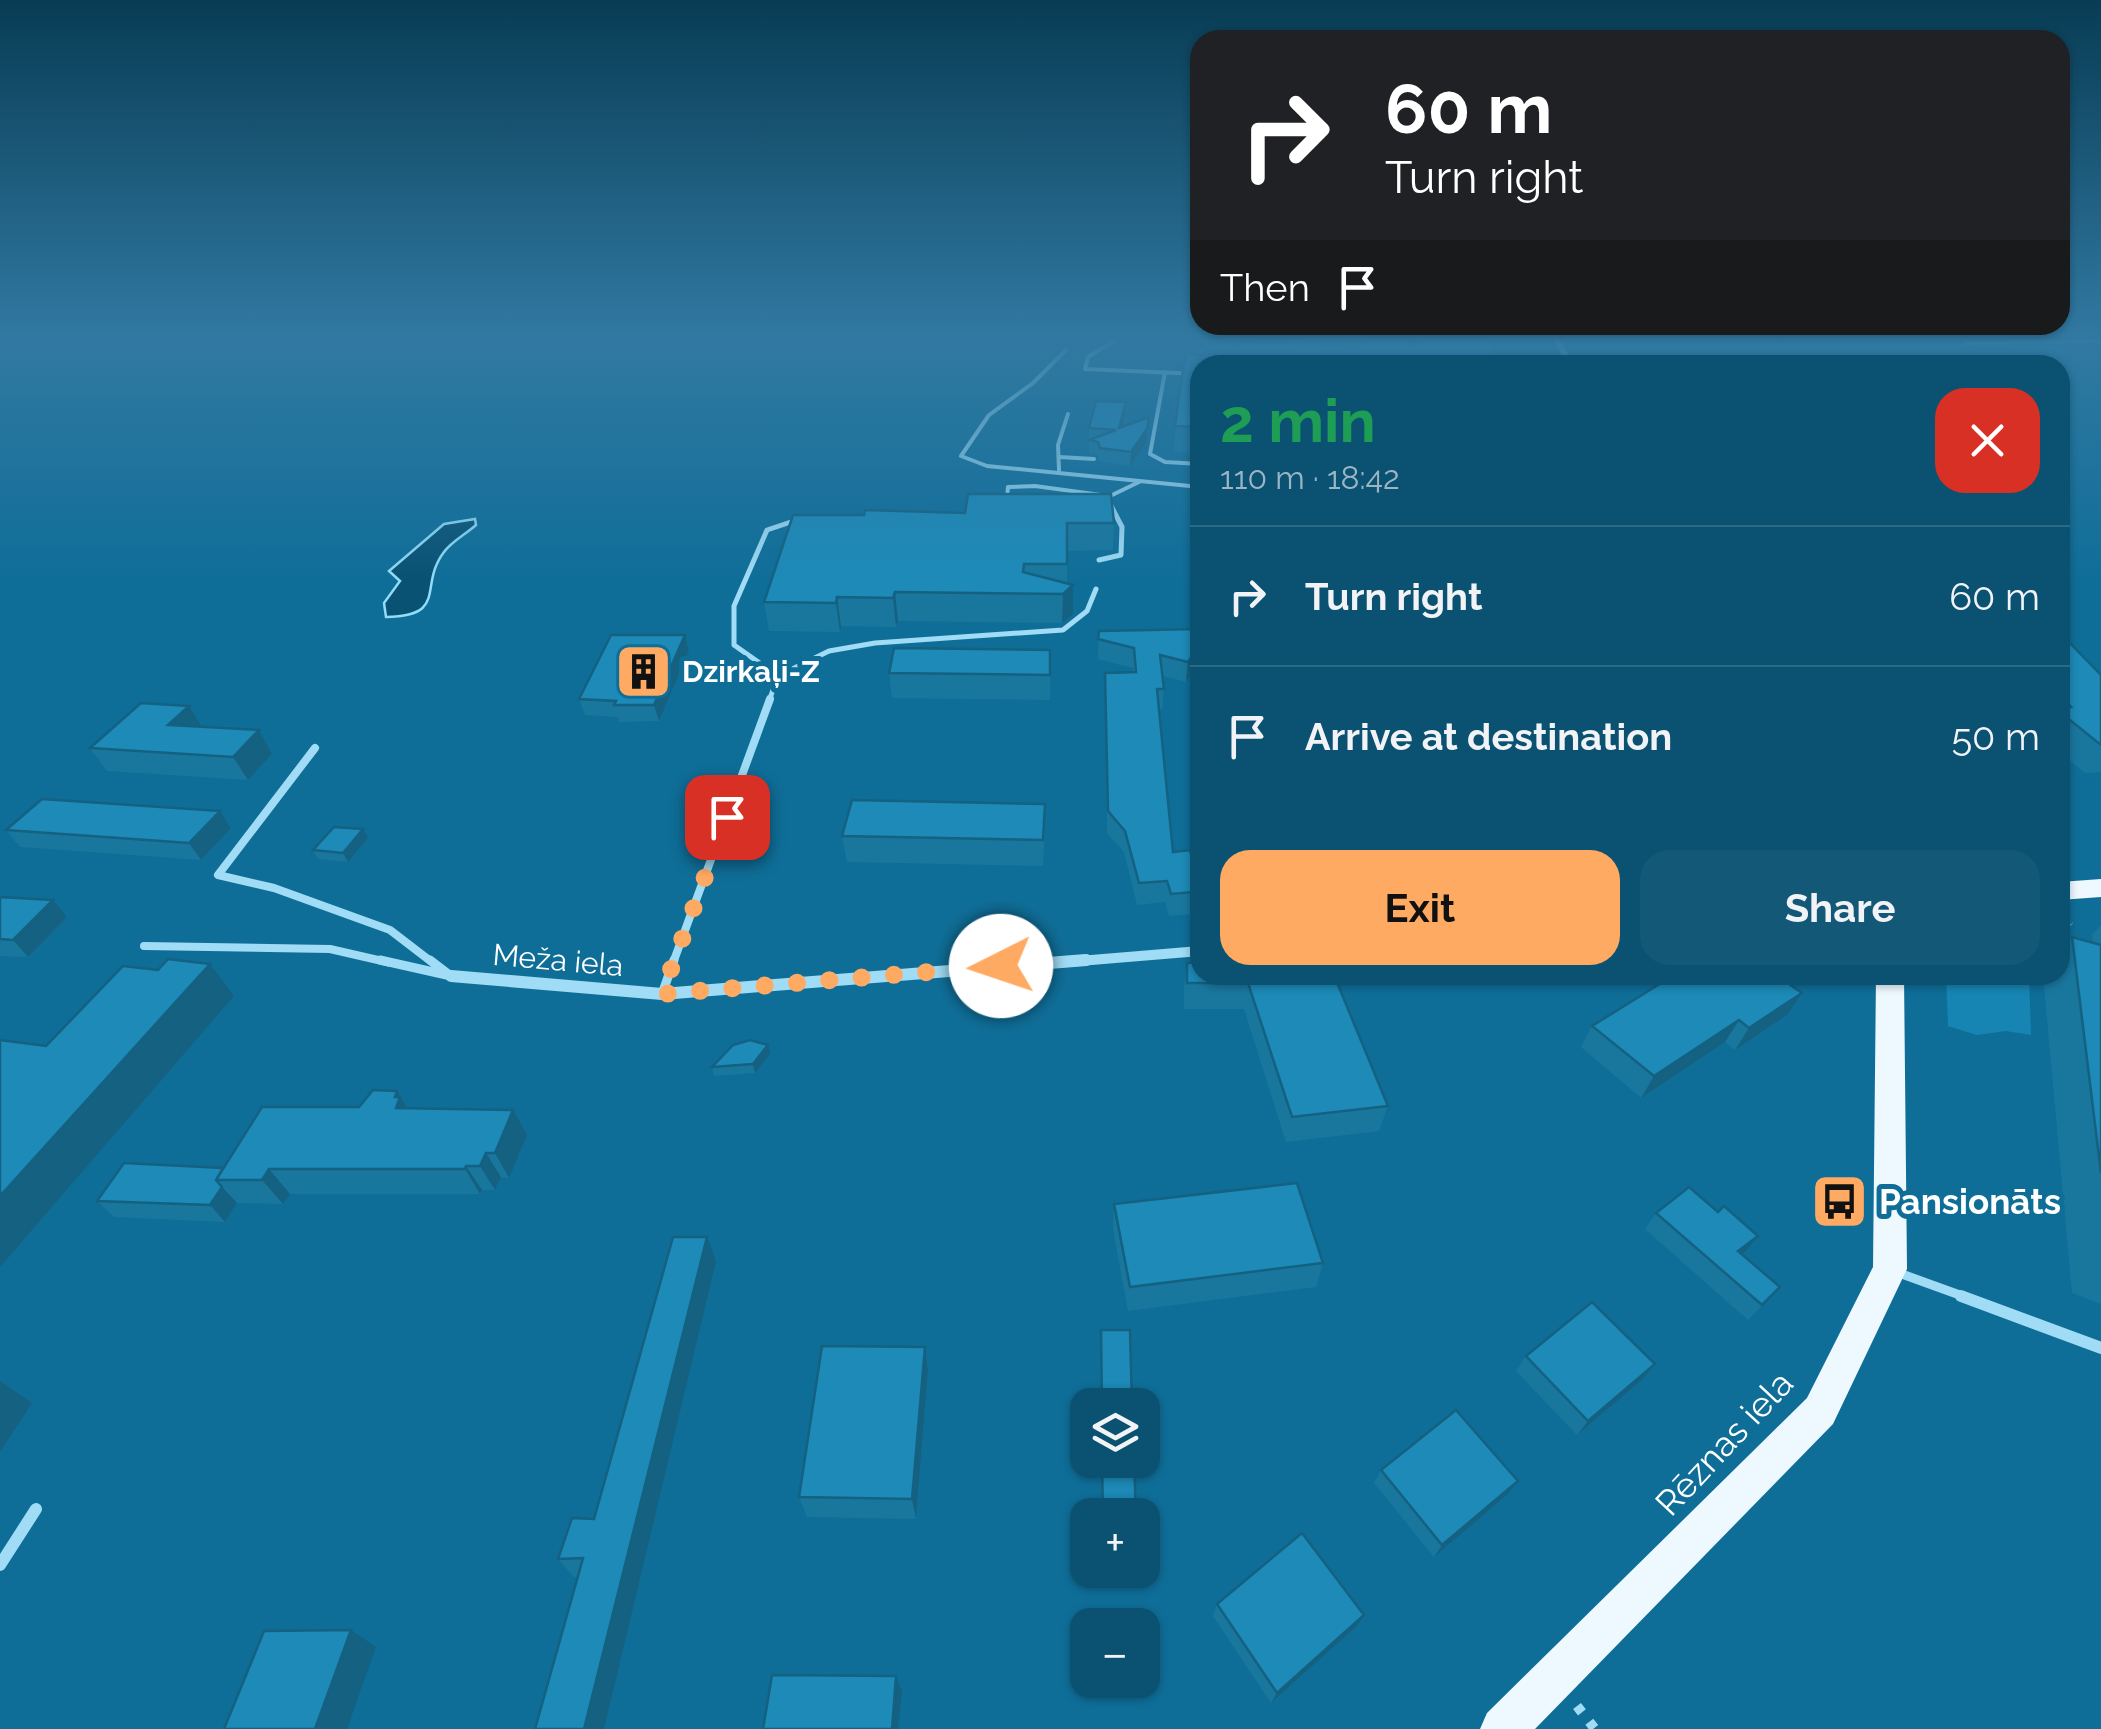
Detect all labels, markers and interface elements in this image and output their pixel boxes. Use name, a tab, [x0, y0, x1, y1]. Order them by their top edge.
text: 60 m	[1385, 67, 1552, 149]
icon: right	[1220, 70, 1350, 200]
text: Turn right	[1385, 151, 1583, 204]
icon: arrive	[1330, 260, 1385, 315]
text: Then	[1220, 265, 1310, 310]
text: 2 min	[1220, 386, 1376, 456]
button: close	[1935, 388, 2040, 493]
text: 110 m · 18:42	[1220, 459, 1400, 496]
icon: right	[1220, 569, 1275, 624]
text: Turn right	[1305, 574, 1482, 619]
text: 60 m	[1949, 574, 2040, 619]
building icon: Dzirkaļi-Z	[613, 641, 673, 701]
place label: Dzirkaļi-Z	[682, 654, 820, 689]
icon: arrive	[1220, 709, 1275, 764]
text: Arrive at destination	[1305, 714, 1672, 759]
text: 50 m	[1951, 714, 2040, 759]
pin	[685, 775, 770, 860]
icon: arrive	[700, 790, 755, 845]
button: Exit	[1220, 850, 1620, 965]
button: Share	[1640, 850, 2040, 965]
position arrow	[949, 914, 1053, 1018]
street label: Meža iela	[491, 937, 625, 983]
bus stop icon: Pansionāts	[1810, 1171, 1870, 1231]
place label: Pansionāts	[1879, 1181, 2061, 1222]
street label: Rēznas iela	[1647, 1363, 1801, 1523]
map controls	[1070, 1388, 1160, 1698]
button: layers	[1070, 1388, 1160, 1478]
button: +	[1070, 1498, 1160, 1588]
button: −	[1070, 1608, 1160, 1698]

